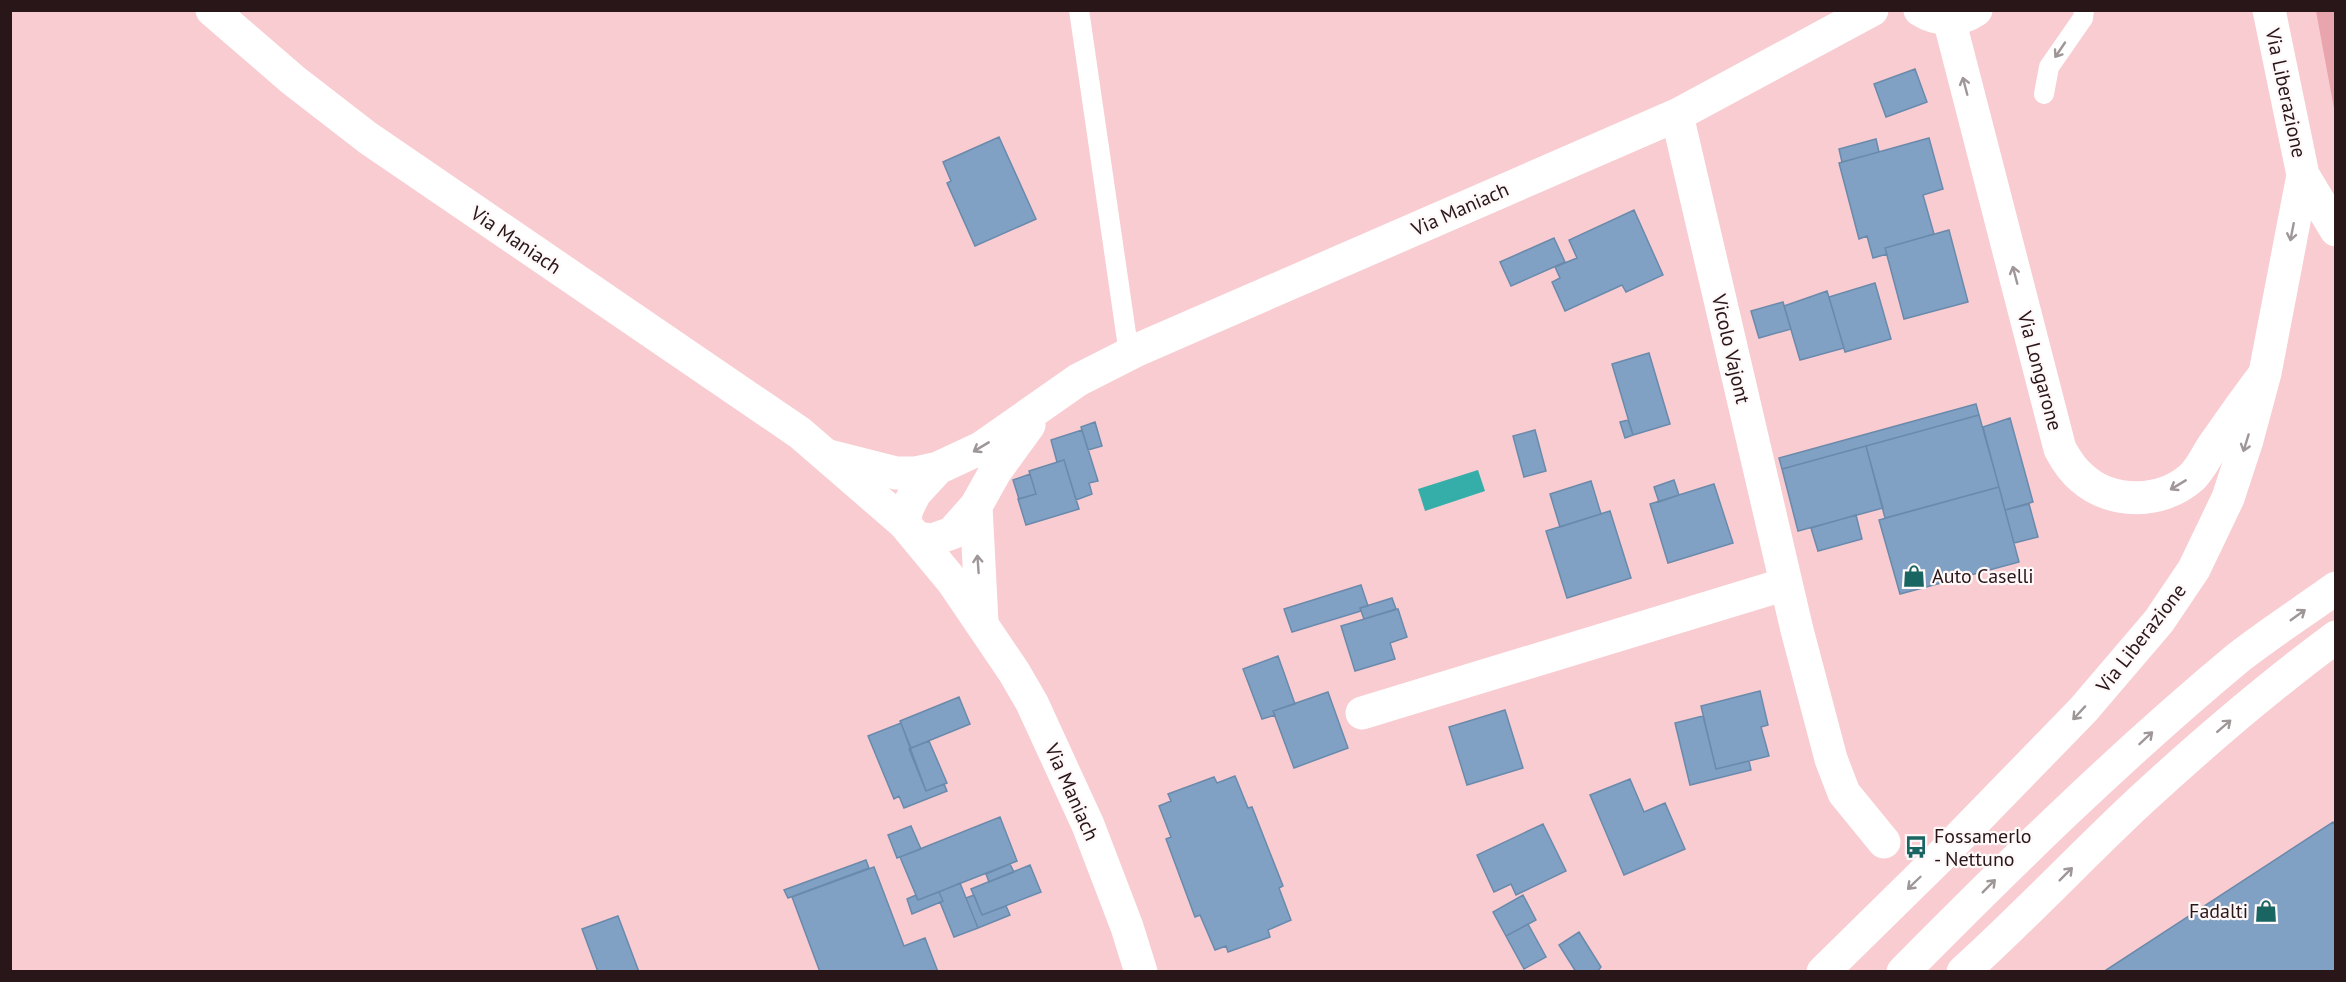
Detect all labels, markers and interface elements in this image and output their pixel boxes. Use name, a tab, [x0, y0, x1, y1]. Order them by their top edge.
street label: Via Liberazione	[2259, 25, 2312, 160]
one-way arrow	[2054, 42, 2066, 58]
one-way arrow	[1959, 77, 1971, 96]
street label: Via Maniach	[1406, 176, 1513, 242]
street label: Via Maniach	[465, 200, 566, 280]
one-way arrow	[2286, 222, 2297, 242]
one-way arrow	[2008, 266, 2020, 285]
street label: Vicolo Vajont	[1706, 291, 1756, 406]
street label: Via Longarone	[2011, 308, 2068, 433]
one-way arrow	[2239, 433, 2250, 452]
one-way arrow	[973, 441, 990, 453]
one-way arrow	[2170, 480, 2187, 492]
one-way arrow	[972, 554, 983, 574]
shop icon: Auto Caselli	[1901, 563, 1927, 589]
place label: Auto Caselli	[1932, 563, 2034, 589]
street label: Via Liberazione	[2090, 578, 2192, 699]
one-way arrow	[2289, 609, 2305, 621]
one-way arrow	[2072, 706, 2087, 721]
one-way arrow	[2216, 719, 2231, 733]
one-way arrow	[2139, 731, 2154, 745]
street label: Via Maniach	[1039, 738, 1105, 845]
place label: Fossamerlo - Nettuno	[1934, 823, 2032, 872]
bus stop icon: Fossamerlo - Nettuno	[1903, 834, 1929, 860]
one-way arrow	[2059, 866, 2074, 881]
one-way arrow	[1906, 875, 1921, 890]
one-way arrow	[1981, 878, 1996, 893]
place label: Fadalti	[2189, 898, 2248, 924]
shop icon: Fadalti	[2253, 898, 2279, 924]

